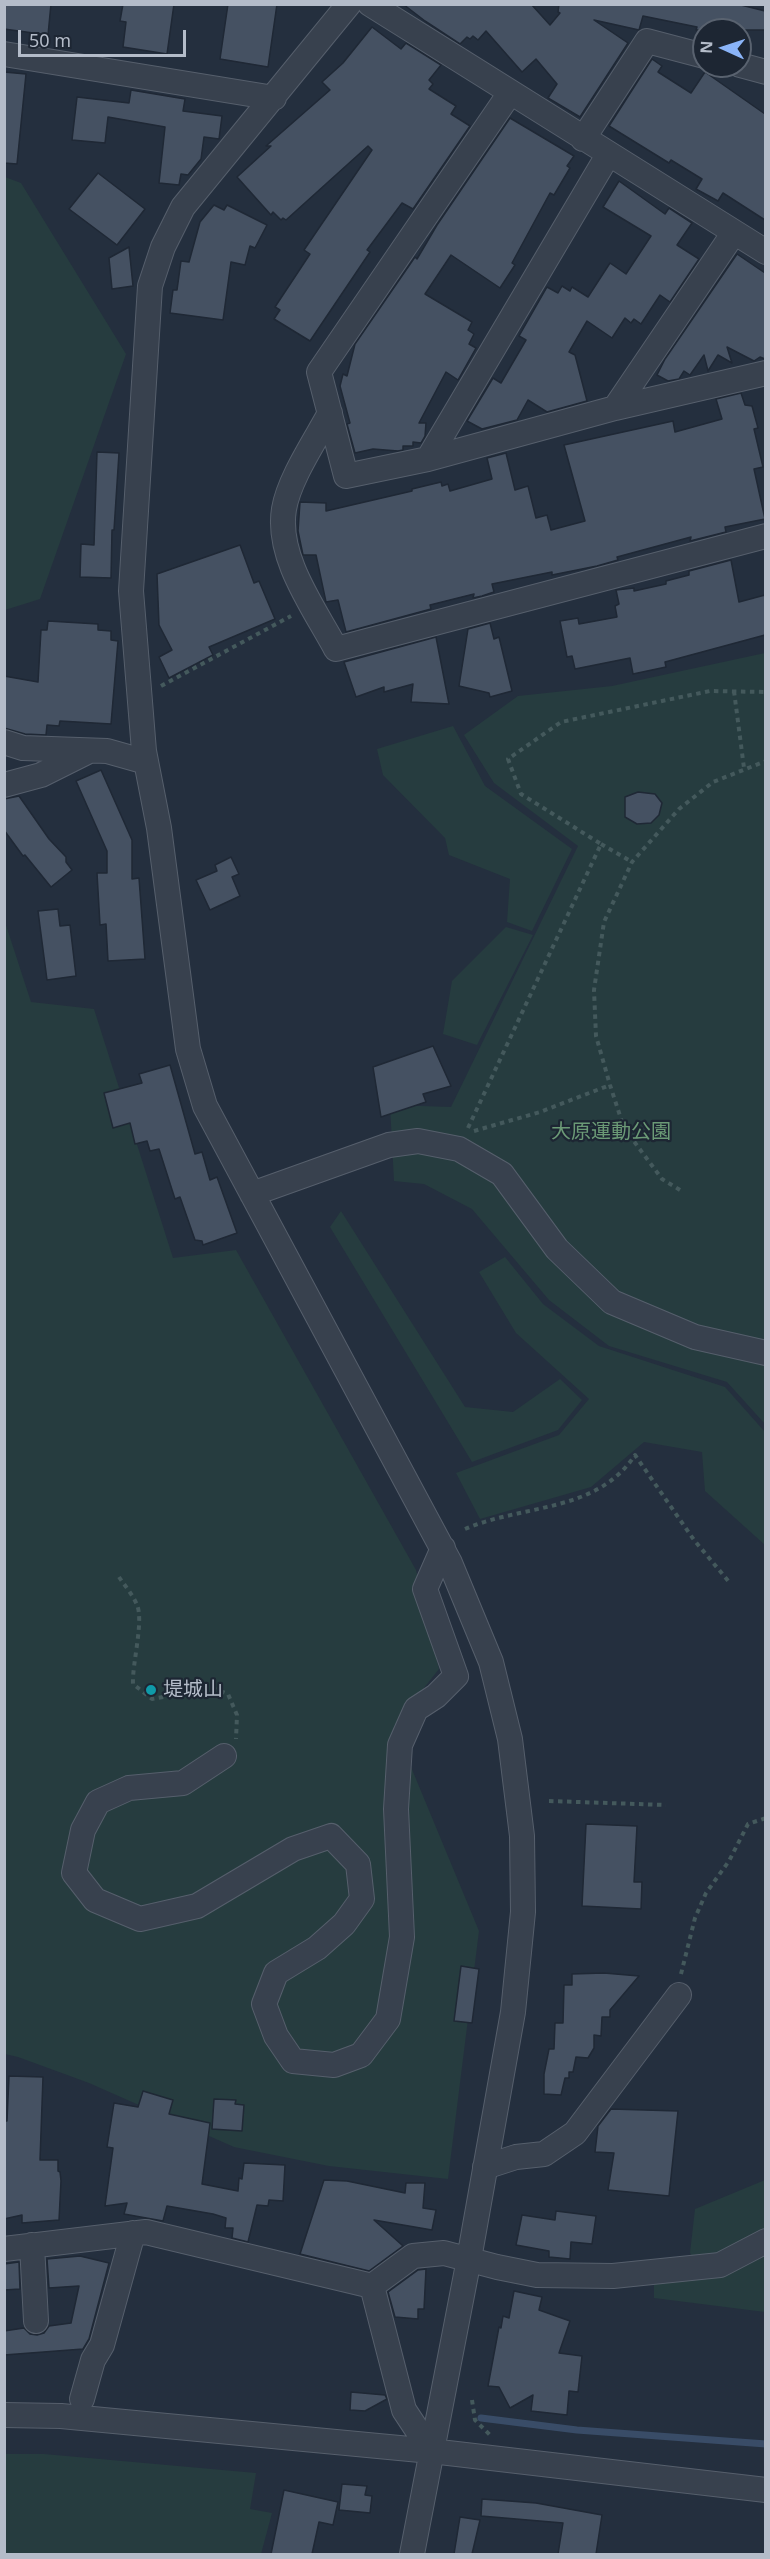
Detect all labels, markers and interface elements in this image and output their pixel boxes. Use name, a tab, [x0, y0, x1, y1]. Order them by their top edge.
scale bar	[21, 18, 189, 56]
north arrow	[692, 18, 752, 78]
text: 50 m	[29, 28, 71, 52]
text: N	[695, 40, 717, 54]
park label: 大原運動公園	[551, 1120, 671, 1144]
place label: 堤城山	[163, 1678, 223, 1702]
marker: 堤城山	[144, 1683, 158, 1697]

